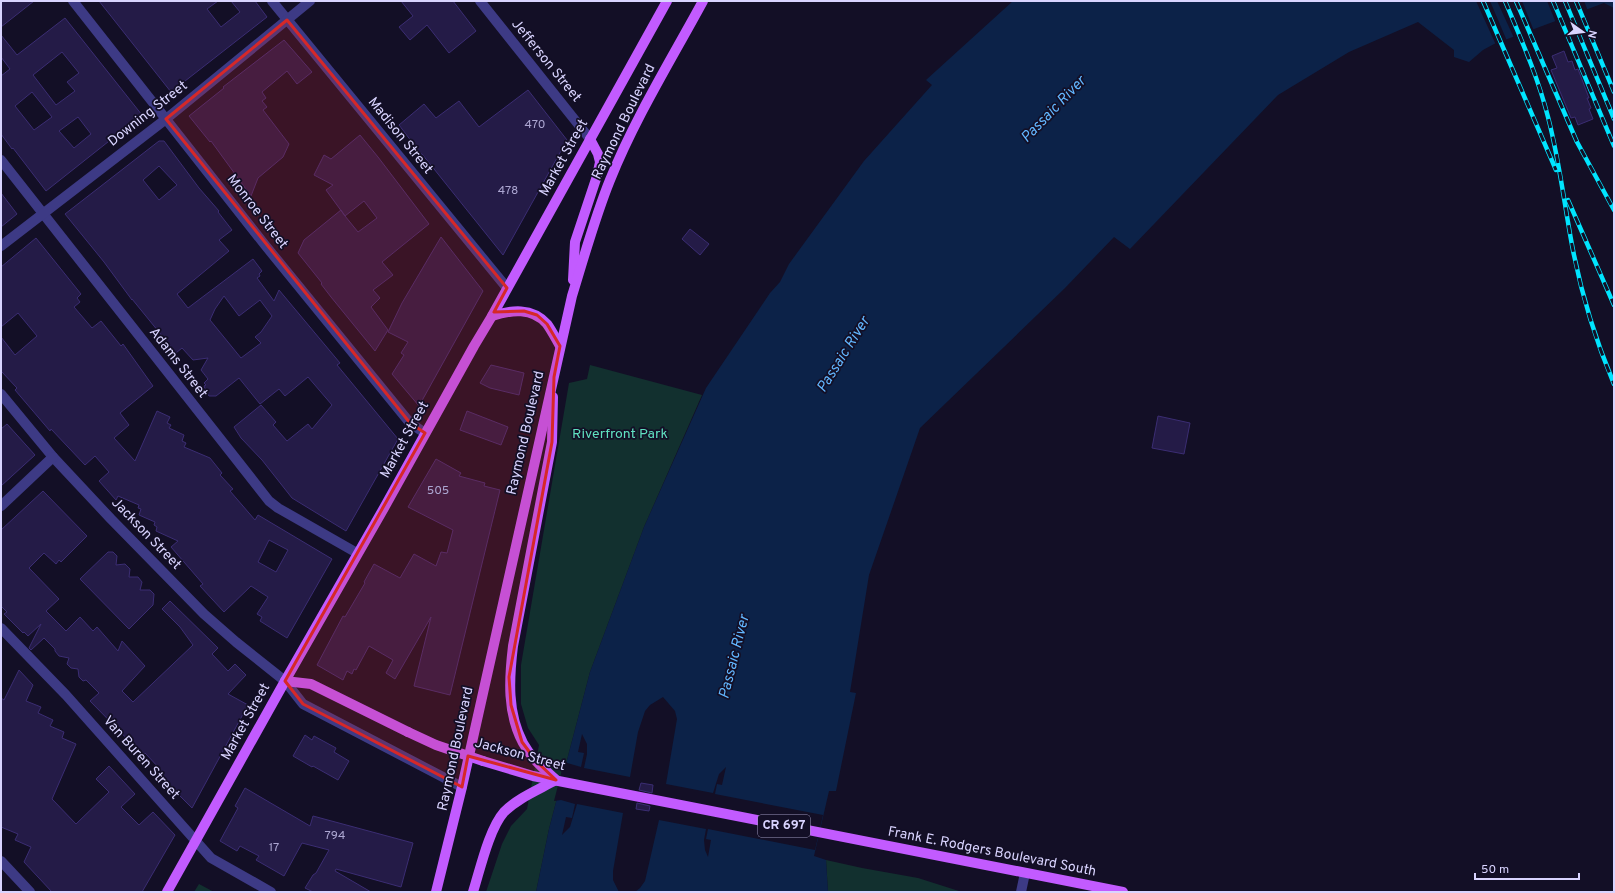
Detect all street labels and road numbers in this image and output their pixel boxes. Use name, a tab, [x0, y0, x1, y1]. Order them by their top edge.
street label: Jefferson Street	[507, 16, 585, 106]
street label: Raymond Boulevard	[589, 61, 659, 183]
street label: Downing Street	[105, 78, 191, 150]
street label: Madison Street	[364, 94, 436, 178]
street label: Market Street	[536, 117, 592, 199]
street label: Monroe Street	[223, 171, 291, 253]
street label: Adams Street	[145, 324, 211, 402]
street label: Raymond Boulevard	[503, 369, 549, 497]
street label: Market Street	[377, 399, 433, 481]
street label: Jackson Street	[107, 495, 185, 573]
street label: Market Street	[218, 681, 274, 763]
street label: Raymond Boulevard	[435, 685, 477, 813]
street label: Van Buren Street	[99, 713, 183, 803]
street label: Jackson Street	[473, 735, 567, 775]
road number: CR 697	[758, 815, 810, 837]
street label: Frank E. Rodgers Boulevard South	[886, 823, 1098, 881]

